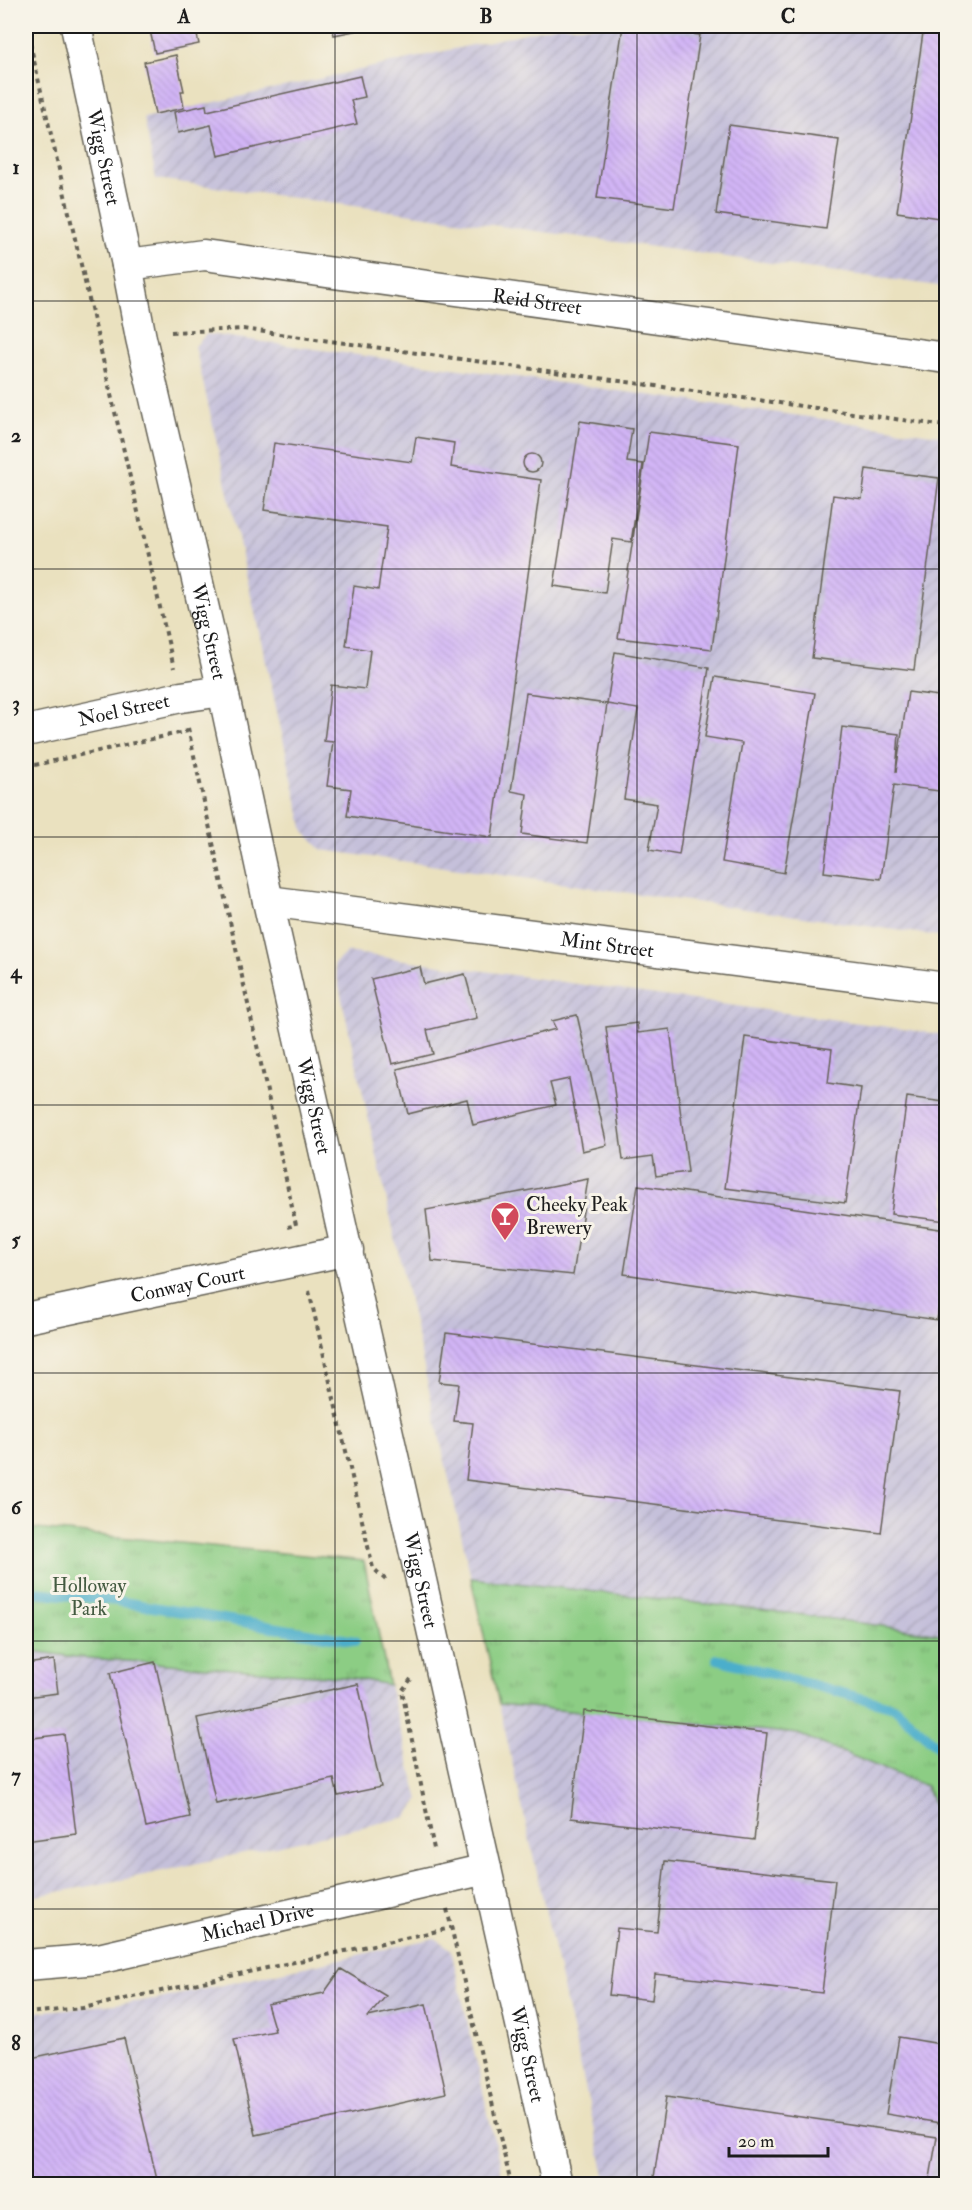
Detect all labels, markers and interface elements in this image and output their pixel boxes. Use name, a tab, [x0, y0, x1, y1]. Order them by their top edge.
text: A	[177, 4, 191, 29]
text: B	[479, 4, 493, 29]
text: C	[781, 4, 795, 29]
street label: Wigg Street	[81, 106, 126, 208]
text: 1	[12, 155, 20, 180]
street label: Reid Street	[491, 283, 584, 320]
text: 2	[11, 423, 21, 448]
street label: Wigg Street	[185, 580, 232, 683]
street label: Noel Street	[76, 688, 172, 732]
text: 3	[12, 691, 20, 716]
street label: Mint Street	[559, 927, 656, 963]
text: 4	[10, 959, 23, 984]
street label: Wigg Street	[291, 1055, 337, 1157]
place label: Cheeky Peak Brewery	[526, 1192, 628, 1240]
bar icon: Cheeky Peak Brewery	[489, 1200, 521, 1242]
text: 5	[12, 1227, 22, 1252]
street label: Conway Court	[128, 1260, 248, 1309]
text: 6	[11, 1495, 23, 1520]
street label: Wigg Street	[397, 1529, 444, 1631]
park label: Holloway Park	[52, 1573, 127, 1621]
text: 7	[11, 1763, 21, 1788]
street label: Michael Drive	[199, 1897, 316, 1948]
street label: Wigg Street	[504, 2003, 550, 2105]
text: 8	[11, 2031, 21, 2056]
scale bar	[729, 2120, 828, 2158]
text: 20 m	[738, 2130, 774, 2153]

